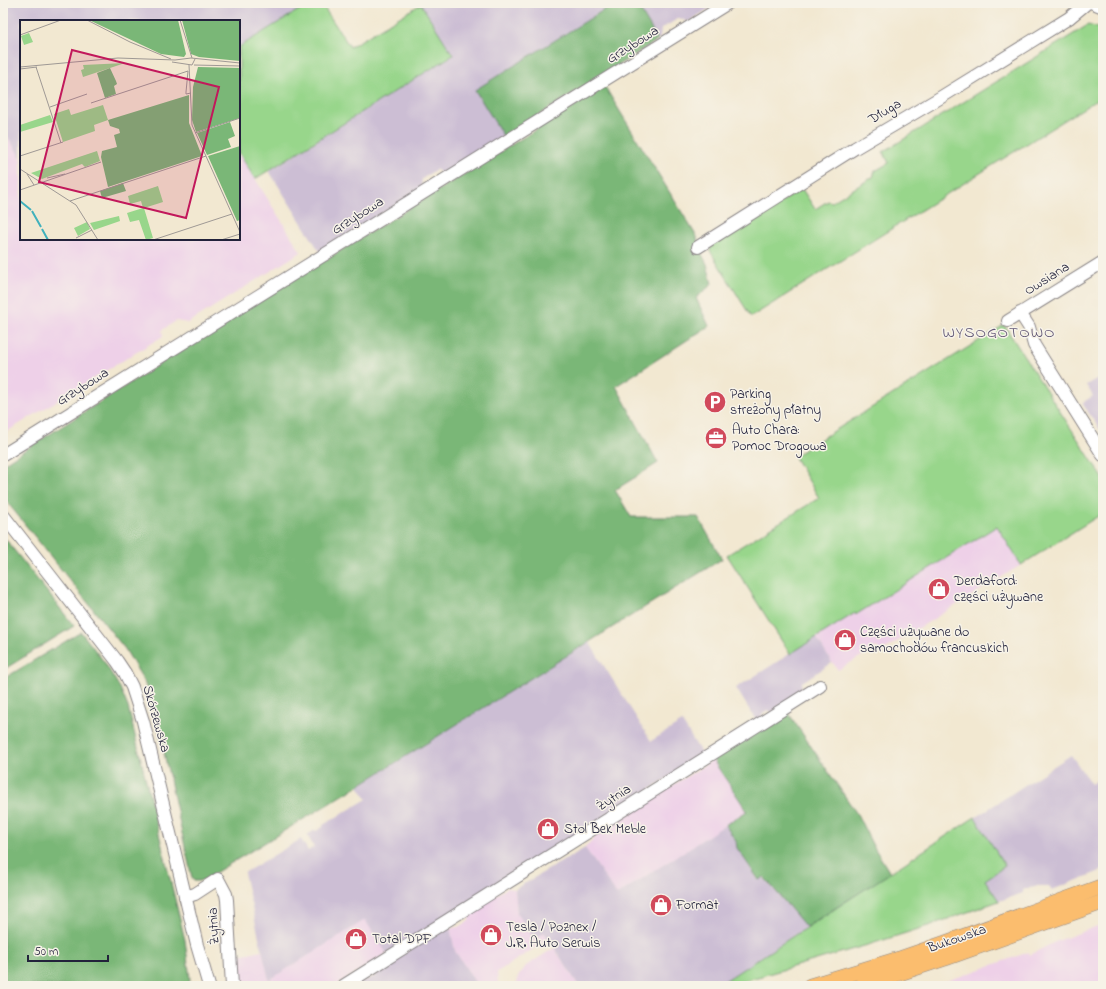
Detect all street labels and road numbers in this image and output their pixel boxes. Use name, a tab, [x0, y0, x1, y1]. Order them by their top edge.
street label: Grzybowa	[603, 21, 664, 70]
street label: Długa	[864, 94, 906, 131]
street label: Grzybowa	[328, 192, 389, 241]
street label: Owsiana	[1020, 257, 1074, 301]
street label: Grzybowa	[53, 363, 114, 412]
street label: Skórzewska	[136, 683, 176, 755]
street label: Żytnia	[593, 779, 636, 818]
street label: Żytnia	[203, 907, 226, 945]
street label: Bukowska	[924, 919, 989, 959]

